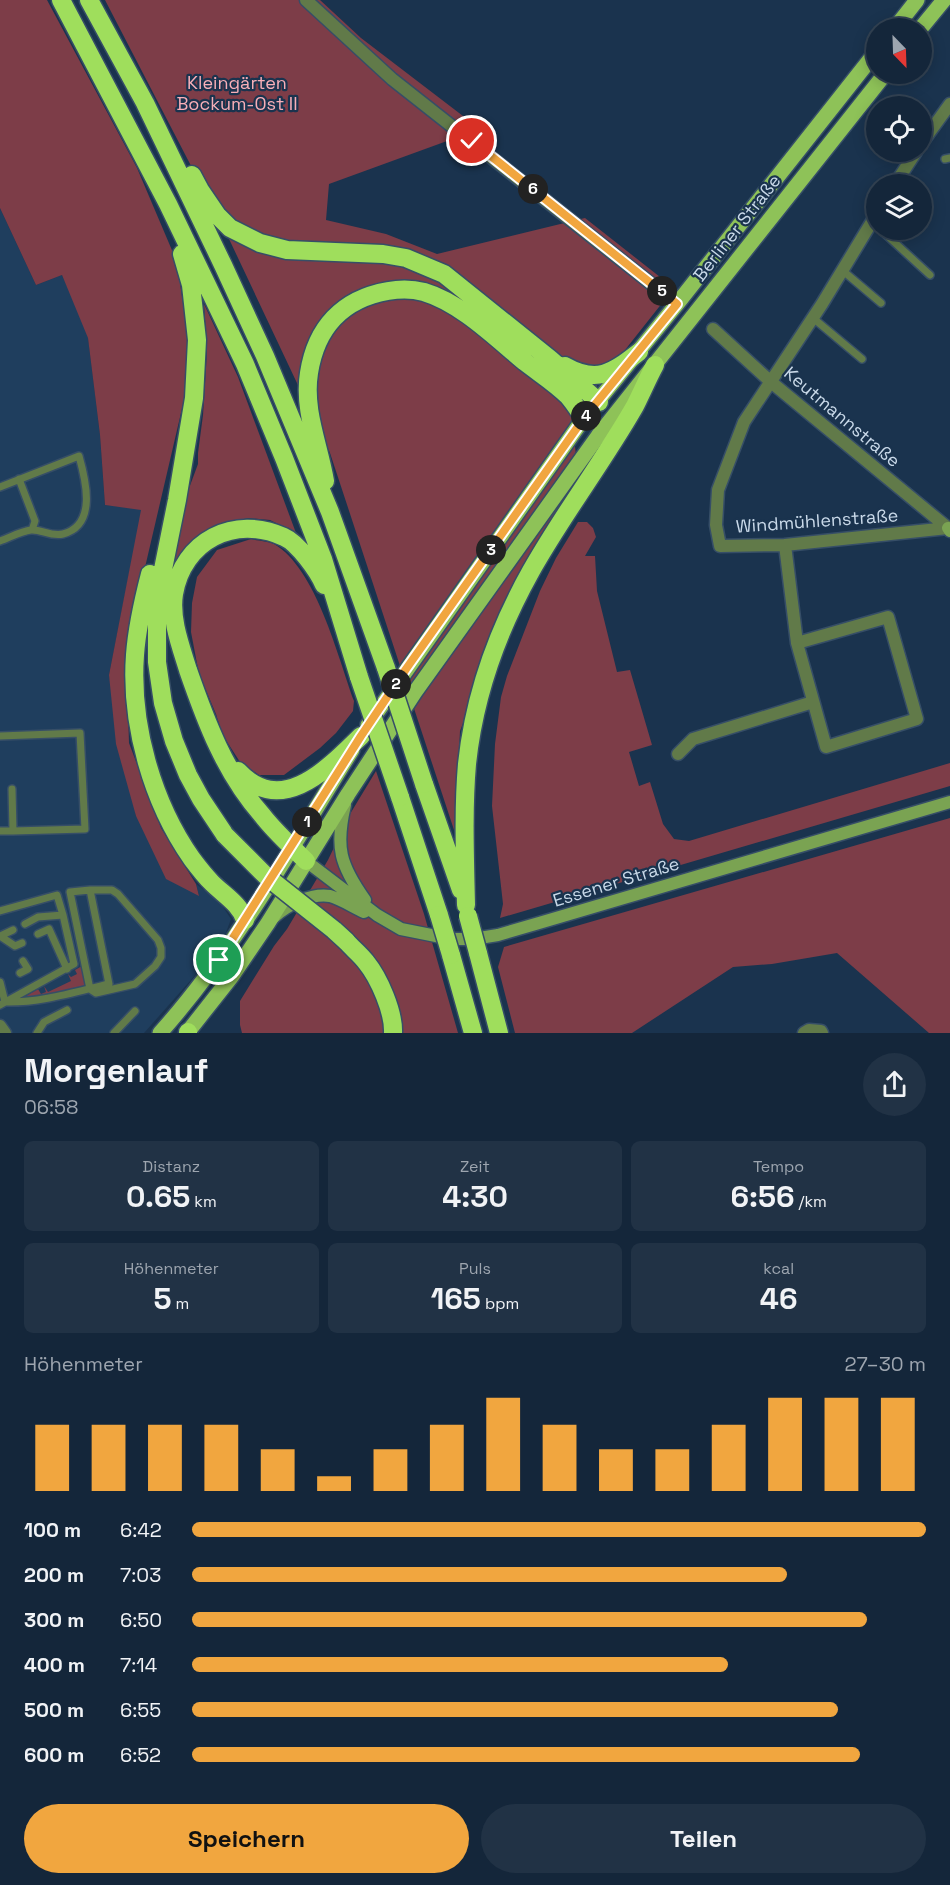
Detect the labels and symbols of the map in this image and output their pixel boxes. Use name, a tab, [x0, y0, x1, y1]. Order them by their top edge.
north arrow	[866, 18, 932, 84]
park label: Kleingärten Bockum-Ost II	[176, 71, 298, 115]
pin	[446, 115, 497, 166]
street label: Berliner Straße	[688, 170, 785, 286]
pin: 6	[518, 174, 548, 204]
pin: 5	[647, 276, 677, 306]
street label: Keutmannstraße	[779, 361, 905, 472]
pin: 4	[571, 401, 601, 431]
street label: Windmühlenstraße	[735, 503, 899, 538]
pin: 3	[476, 535, 506, 565]
pin: 2	[381, 669, 411, 699]
pin: 1	[292, 807, 322, 837]
street label: Essener Straße	[550, 851, 682, 912]
pin	[193, 934, 244, 985]

